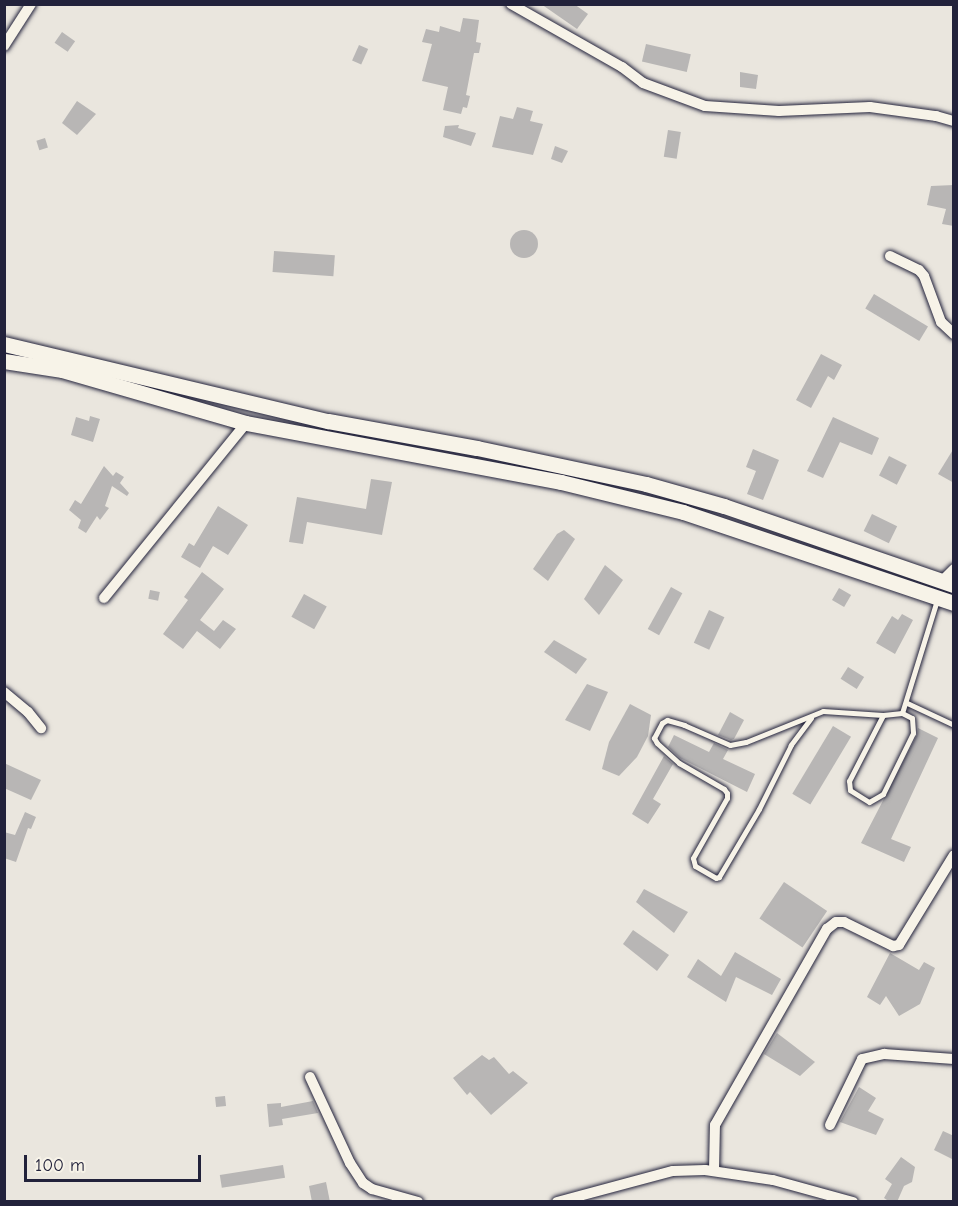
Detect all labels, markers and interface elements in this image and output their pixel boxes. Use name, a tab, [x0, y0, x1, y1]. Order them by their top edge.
scale bar	[27, 1143, 204, 1181]
text: 100 m	[35, 1155, 85, 1176]

